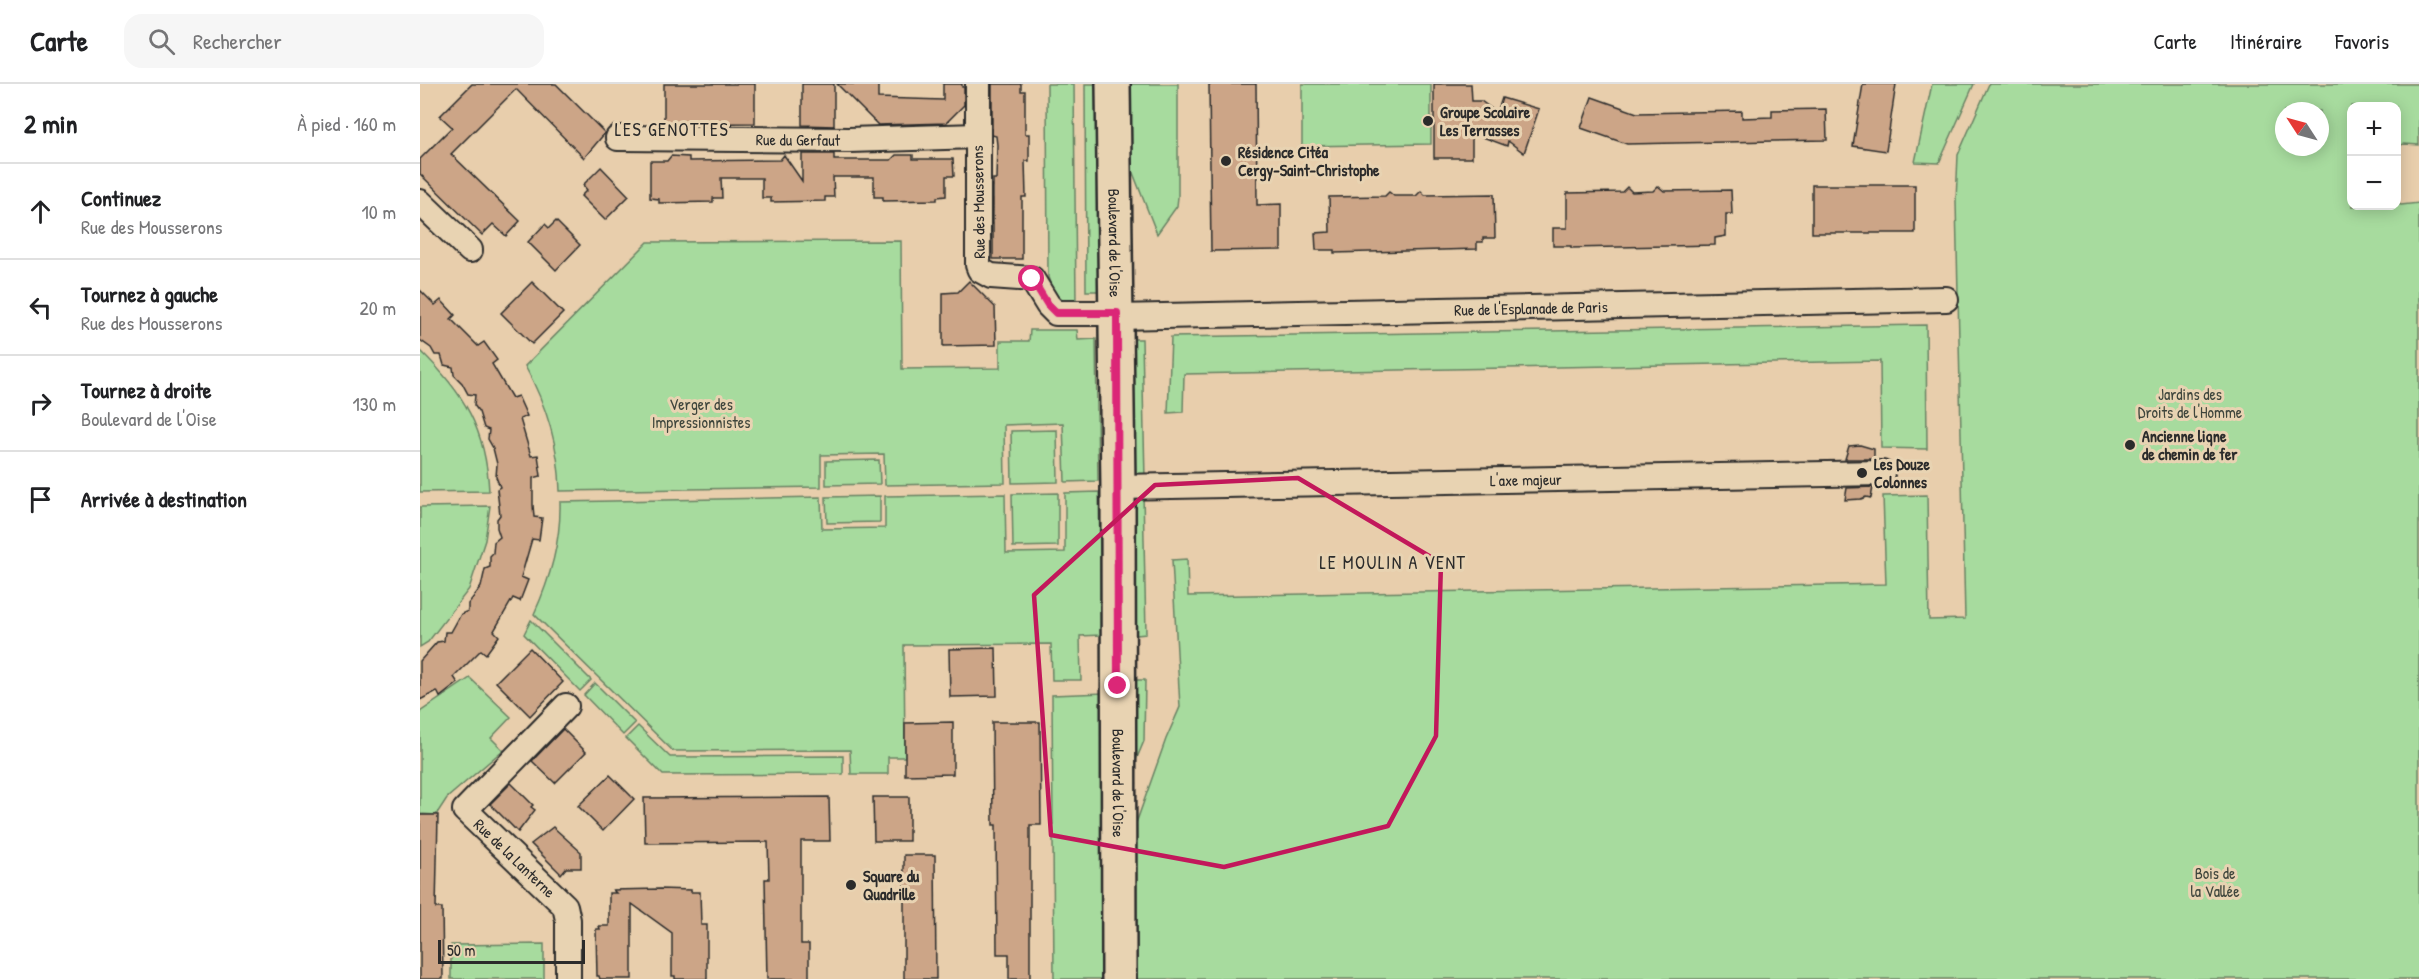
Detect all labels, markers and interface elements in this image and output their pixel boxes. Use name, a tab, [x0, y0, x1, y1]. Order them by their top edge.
search box	[124, 14, 544, 68]
text: Carte	[30, 22, 88, 60]
icon: search	[145, 25, 178, 58]
text: Rechercher	[193, 26, 282, 56]
text: Carte	[2154, 27, 2197, 56]
text: Itinéraire	[2230, 27, 2302, 56]
text: Favoris	[2335, 27, 2389, 56]
place label: Groupe Scolaire Les Terrasses	[1440, 101, 1531, 141]
north arrow	[2275, 102, 2329, 156]
map controls	[2347, 102, 2401, 210]
button: +	[2347, 102, 2401, 156]
text: 2 min	[24, 106, 77, 141]
text: À pied · 160 m	[297, 110, 396, 137]
marker: Groupe Scolaire Les Terrasses	[1421, 114, 1435, 128]
district label: LES GENOTTES	[615, 117, 729, 142]
street label: Rue du Gerfaut	[756, 128, 841, 151]
place label: Résidence Citéa Cergy-Saint-Christophe	[1238, 141, 1380, 182]
street label: Rue des Mousserons	[966, 145, 990, 259]
marker: Résidence Citéa Cergy-Saint-Christophe	[1219, 154, 1233, 168]
button: −	[2347, 156, 2401, 210]
text: Continuez	[81, 183, 161, 213]
street label: Boulevard de l'Oise	[1103, 189, 1127, 298]
icon: ahead	[24, 195, 57, 228]
text: 10 m	[362, 198, 396, 225]
text: Rue des Mousserons	[81, 213, 223, 240]
route start	[1018, 265, 1044, 291]
text: Tournez à gauche	[81, 279, 218, 309]
icon: left	[24, 291, 57, 324]
text: 20 m	[359, 294, 396, 321]
street label: Rue de l'Esplanade de Paris	[1454, 295, 1608, 321]
text: Rue des Mousserons	[81, 309, 223, 336]
text: Tournez à droite	[81, 375, 211, 405]
park label: Jardins des Droits de l'Homme	[2138, 383, 2243, 423]
icon: right	[24, 387, 57, 420]
text: 130 m	[353, 390, 396, 417]
park label: Verger des Impressionnistes	[652, 393, 750, 433]
text: Boulevard de l'Oise	[81, 405, 217, 432]
place label: Ancienne ligne de chemin de fer	[2142, 425, 2238, 465]
marker: Ancienne ligne de chemin de fer	[2123, 438, 2137, 452]
place label: Les Douze Colonnes	[1874, 453, 1930, 493]
marker: Les Douze Colonnes	[1855, 466, 1869, 480]
street label: L'axe majeur	[1490, 468, 1562, 491]
icon: arrive	[24, 483, 57, 516]
text: Arrivée à destination	[81, 484, 247, 514]
district label: LE MOULIN A VENT	[1319, 550, 1467, 575]
route end	[1104, 672, 1130, 698]
street label: Boulevard de l'Oise	[1107, 729, 1130, 838]
street label: Rue de la Lanterne	[469, 813, 561, 903]
park label: Bois de la Vallée	[2190, 862, 2240, 902]
place label: Square du Quadrille	[863, 865, 920, 905]
marker: Square du Quadrille	[844, 878, 858, 892]
scale bar	[438, 937, 585, 964]
text: 50 m	[447, 939, 476, 961]

